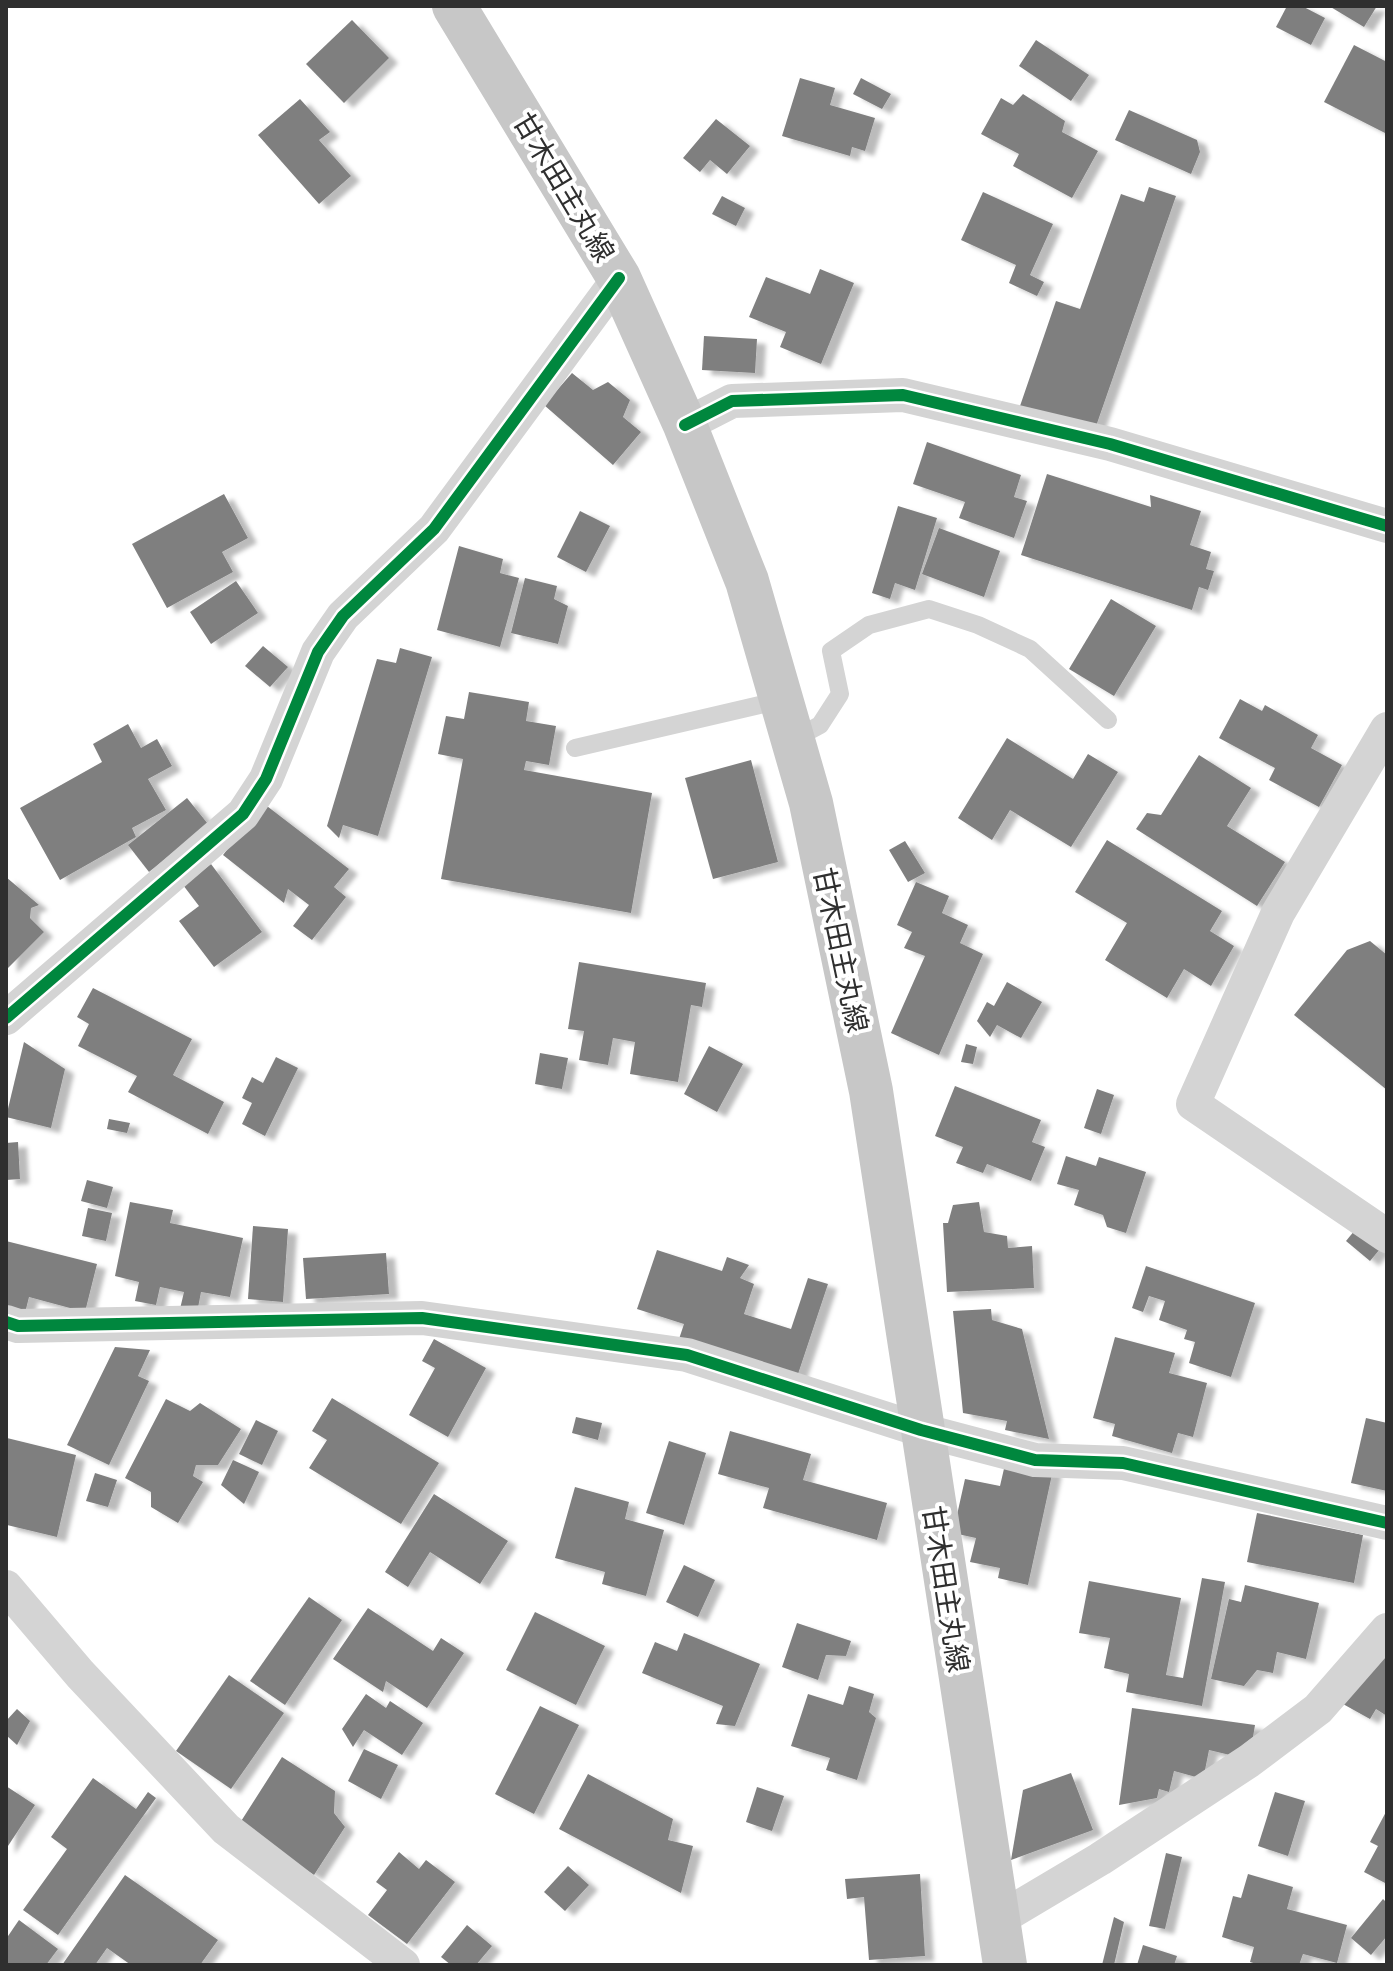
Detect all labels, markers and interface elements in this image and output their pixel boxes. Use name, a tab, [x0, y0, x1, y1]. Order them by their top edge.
street label: 甘木田主丸線	[504, 105, 624, 269]
street label: 甘木田主丸線	[805, 864, 877, 1036]
street label: 甘木田主丸線	[914, 1503, 978, 1675]

